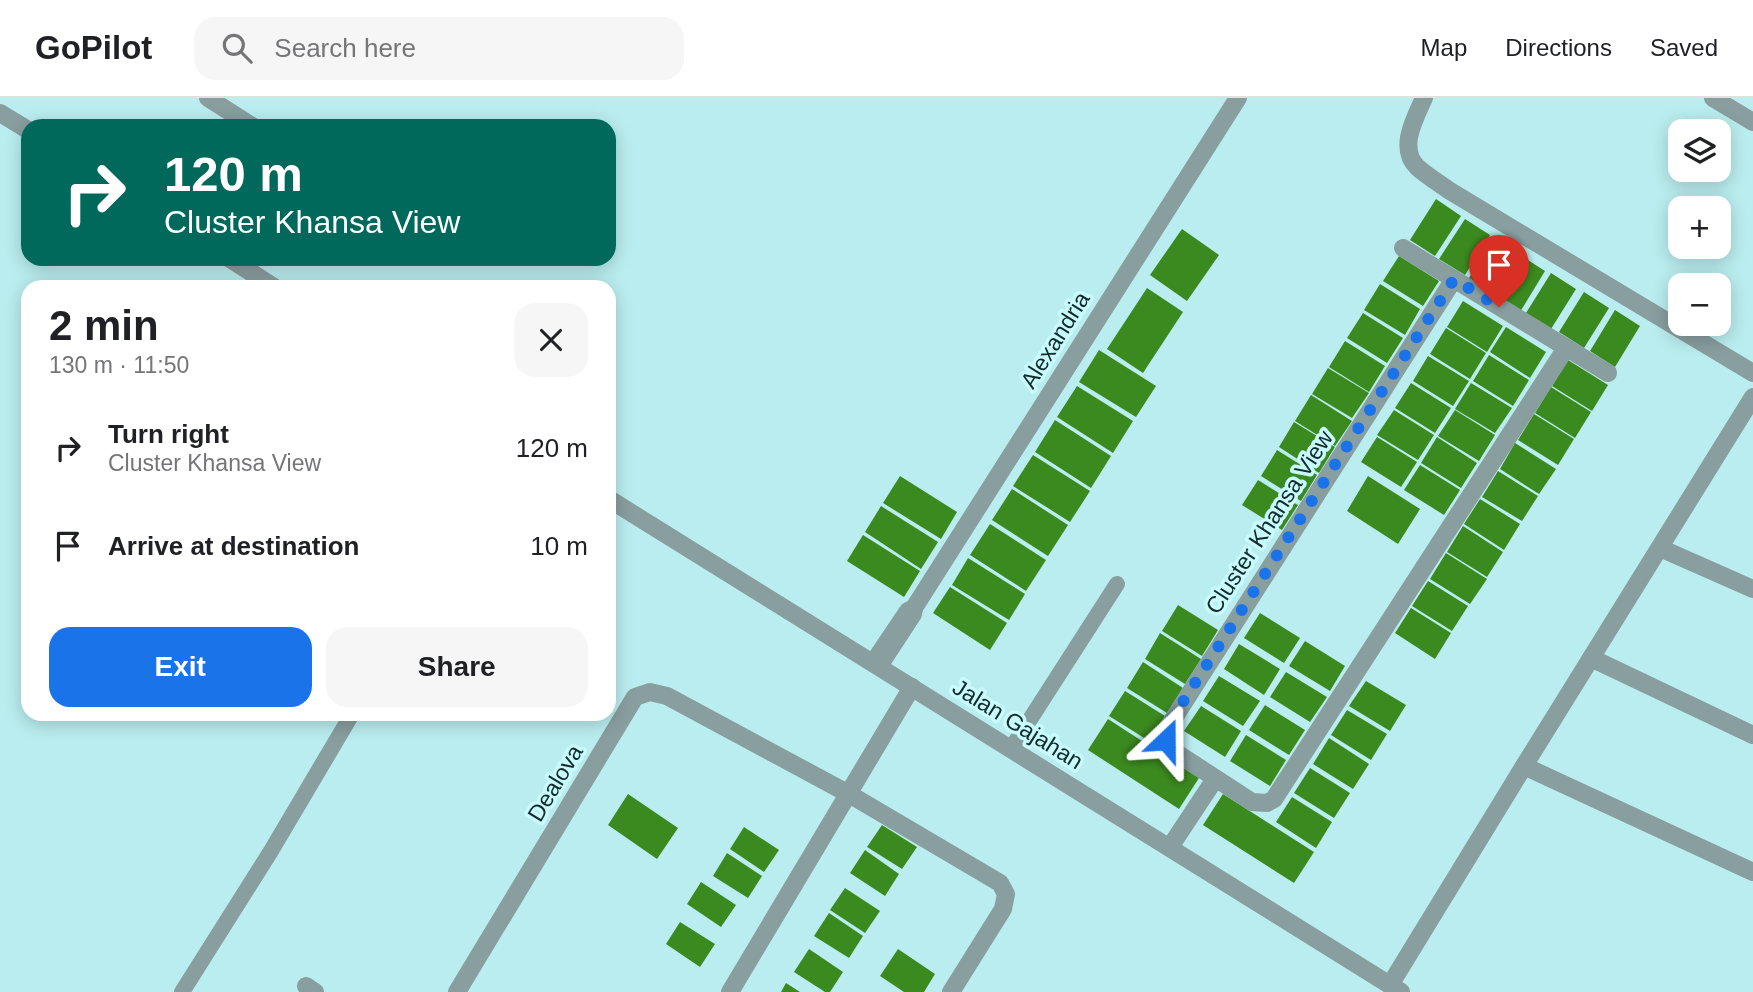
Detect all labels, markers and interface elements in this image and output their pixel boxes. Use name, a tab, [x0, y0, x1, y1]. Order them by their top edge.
search box	[194, 17, 684, 80]
text: GoPilot	[35, 29, 152, 66]
icon: search	[218, 29, 256, 67]
text: Search here	[274, 33, 416, 63]
text: Map	[1421, 34, 1467, 61]
text: Directions	[1505, 34, 1612, 61]
text: Saved	[1650, 34, 1718, 61]
map controls	[1668, 119, 1731, 336]
button: layers	[1668, 119, 1731, 182]
icon: right	[49, 147, 140, 238]
text: 120 m	[164, 147, 303, 201]
button: +	[1668, 196, 1731, 259]
text: Cluster Khansa View	[164, 204, 460, 240]
pin	[1469, 235, 1529, 307]
icon: arrive	[1480, 246, 1518, 284]
button: −	[1668, 273, 1731, 336]
street label: Alexandria	[1015, 287, 1095, 393]
text: 2 min	[49, 302, 159, 349]
button: close	[514, 303, 588, 377]
text: 130 m · 11:50	[49, 352, 189, 378]
text: Turn right	[108, 419, 229, 449]
street label: Cluster Khansa View	[1200, 425, 1338, 618]
icon: right	[49, 429, 87, 467]
text: 120 m	[516, 433, 588, 463]
text: Cluster Khansa View	[108, 450, 321, 476]
icon: arrive	[49, 527, 87, 565]
text: Arrive at destination	[108, 531, 359, 561]
text: 10 m	[530, 531, 588, 561]
button: Exit	[49, 627, 312, 707]
button: Share	[326, 627, 588, 707]
street label: Jalan Gajahan	[948, 674, 1088, 774]
position arrow	[1129, 703, 1203, 777]
street label: Dealova	[522, 740, 588, 826]

